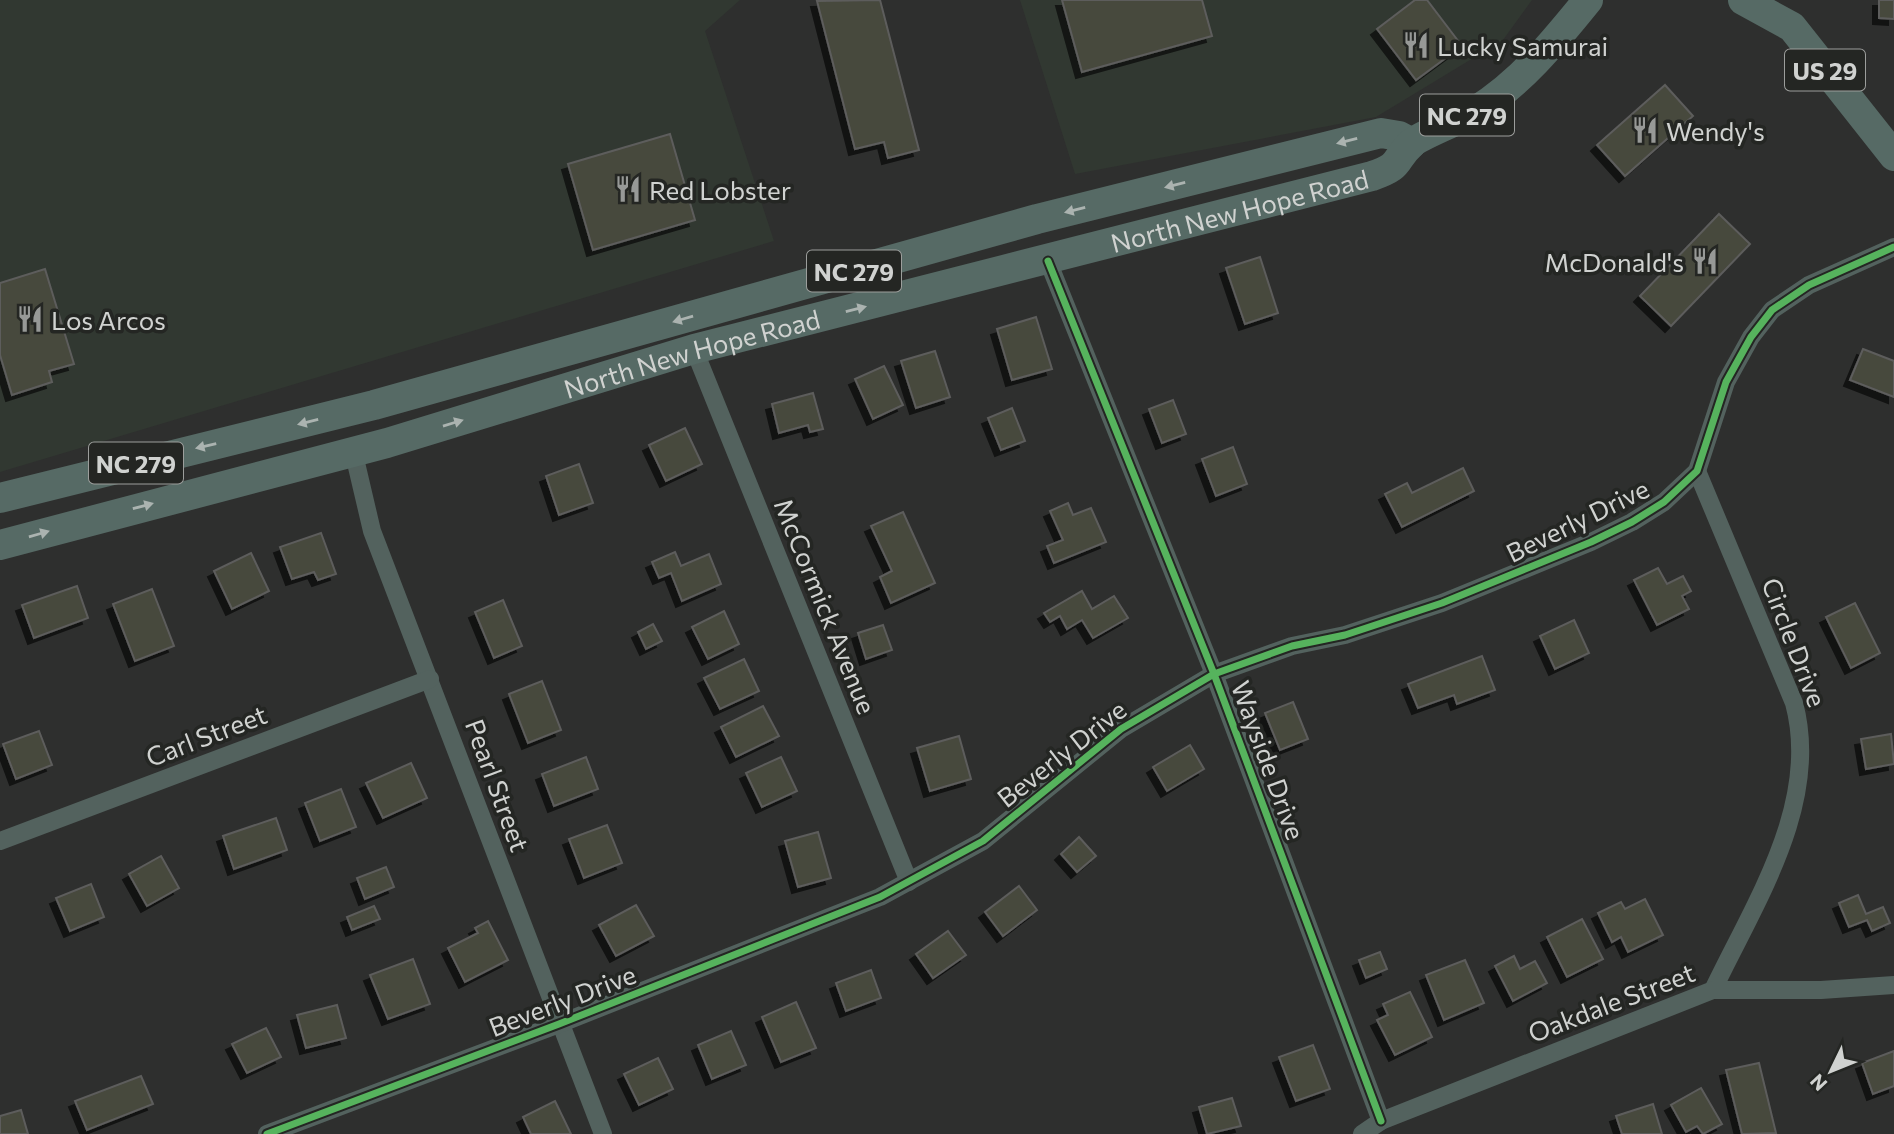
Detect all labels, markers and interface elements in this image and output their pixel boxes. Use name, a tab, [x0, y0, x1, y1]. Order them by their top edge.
restaurant icon: Lucky Samurai	[1401, 30, 1431, 60]
place label: Lucky Samurai	[1437, 30, 1608, 61]
road number: US 29	[1785, 50, 1865, 90]
road number: NC 279	[1420, 94, 1514, 135]
restaurant icon: Wendy's	[1630, 115, 1660, 145]
place label: Wendy's	[1666, 115, 1765, 146]
one-way arrow	[1336, 136, 1358, 147]
street label: North New Hope Road	[1107, 162, 1371, 258]
restaurant icon: Red Lobster	[613, 174, 643, 204]
place label: Red Lobster	[649, 174, 791, 205]
one-way arrow	[1164, 180, 1186, 191]
one-way arrow	[1064, 205, 1086, 216]
place label: McDonald's	[1544, 246, 1684, 277]
restaurant icon: McDonald's	[1690, 246, 1720, 276]
road number: NC 279	[807, 250, 901, 292]
street label: North New Hope Road	[560, 302, 823, 404]
one-way arrow	[845, 303, 867, 314]
restaurant icon: Los Arcos	[15, 304, 45, 334]
place label: Los Arcos	[51, 304, 166, 335]
one-way arrow	[671, 314, 693, 325]
one-way arrow	[296, 417, 318, 428]
one-way arrow	[442, 417, 463, 427]
one-way arrow	[195, 441, 217, 452]
road number: NC 279	[89, 442, 183, 484]
street label: Beverly Drive	[1501, 472, 1653, 568]
street label: McCormick Avenue	[769, 494, 883, 718]
one-way arrow	[133, 500, 155, 511]
one-way arrow	[28, 528, 50, 539]
street label: Circle Drive	[1756, 573, 1834, 711]
street label: Wayside Drive	[1226, 676, 1312, 844]
street label: Beverly Drive	[990, 693, 1132, 813]
street label: Carl Street	[141, 698, 271, 772]
street label: Pearl Street	[460, 715, 536, 855]
street label: Oakdale Street	[1523, 956, 1699, 1048]
street label: Beverly Drive	[484, 958, 640, 1042]
north arrow	[1796, 1036, 1866, 1106]
text: N	[1805, 1070, 1831, 1096]

